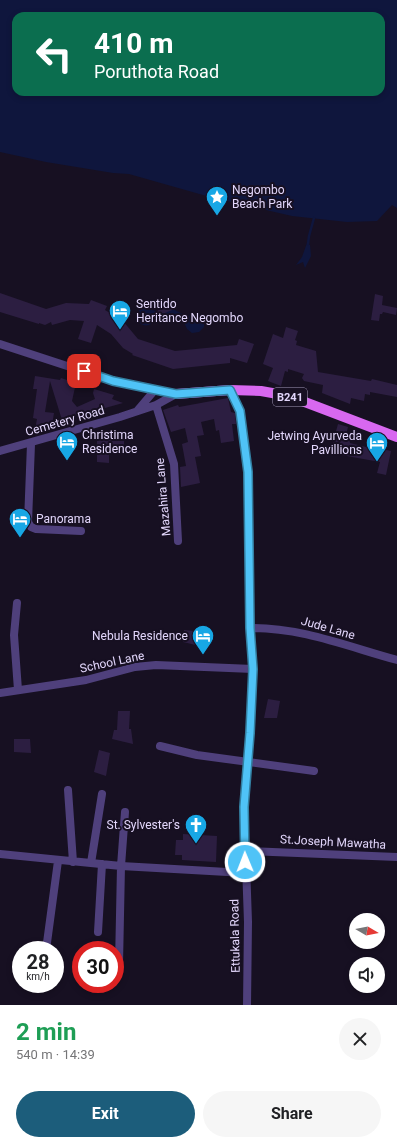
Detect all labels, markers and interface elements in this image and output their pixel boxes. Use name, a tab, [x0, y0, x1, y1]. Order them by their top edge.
text: 410 m	[94, 27, 173, 60]
icon: left	[28, 28, 80, 80]
text: Poruthota Road	[94, 61, 219, 82]
place label: Negombo Beach Park	[232, 183, 293, 211]
place icon: Negombo Beach Park	[204, 184, 230, 217]
place label: Sentido Heritance Negombo	[136, 297, 243, 325]
hotel icon: Sentido Heritance Negombo	[107, 298, 133, 331]
pin	[67, 354, 101, 388]
icon: arrive	[73, 360, 95, 382]
road number: B241	[273, 388, 307, 406]
street label: Cemetery Road	[24, 403, 106, 439]
place label: Christima Residence	[82, 428, 137, 456]
hotel icon: Christima Residence	[54, 429, 80, 462]
place label: Jetwing Ayurveda Pavillions	[267, 429, 362, 457]
hotel icon: Jetwing Ayurveda Pavillions	[364, 430, 390, 463]
street label: Mazahira Lane	[153, 457, 173, 537]
hotel icon: Panorama	[7, 506, 33, 539]
place label: Panorama	[36, 512, 91, 526]
street label: Jude Lane	[299, 614, 357, 642]
hotel icon: Nebula Residence	[190, 623, 216, 656]
place label: Nebula Residence	[92, 629, 188, 643]
street label: School Lane	[78, 648, 146, 676]
church icon: St. Sylvester's	[183, 812, 209, 845]
place label: St. Sylvester's	[107, 818, 180, 832]
street label: St.Joseph Mawatha	[280, 832, 386, 852]
position arrow	[224, 841, 266, 883]
street label: Ettukala Road	[227, 899, 243, 973]
north arrow	[349, 913, 385, 949]
map controls	[349, 913, 385, 993]
speed limit sign: 30	[72, 941, 124, 993]
text: 28	[27, 950, 49, 974]
button: sound	[349, 957, 385, 993]
text: km/h	[26, 971, 50, 982]
text: 2 min	[16, 1018, 76, 1046]
button: close	[339, 1018, 381, 1060]
text: 540 m · 14:39	[16, 1047, 95, 1062]
button: Exit	[16, 1091, 195, 1137]
button: Share	[203, 1091, 381, 1137]

